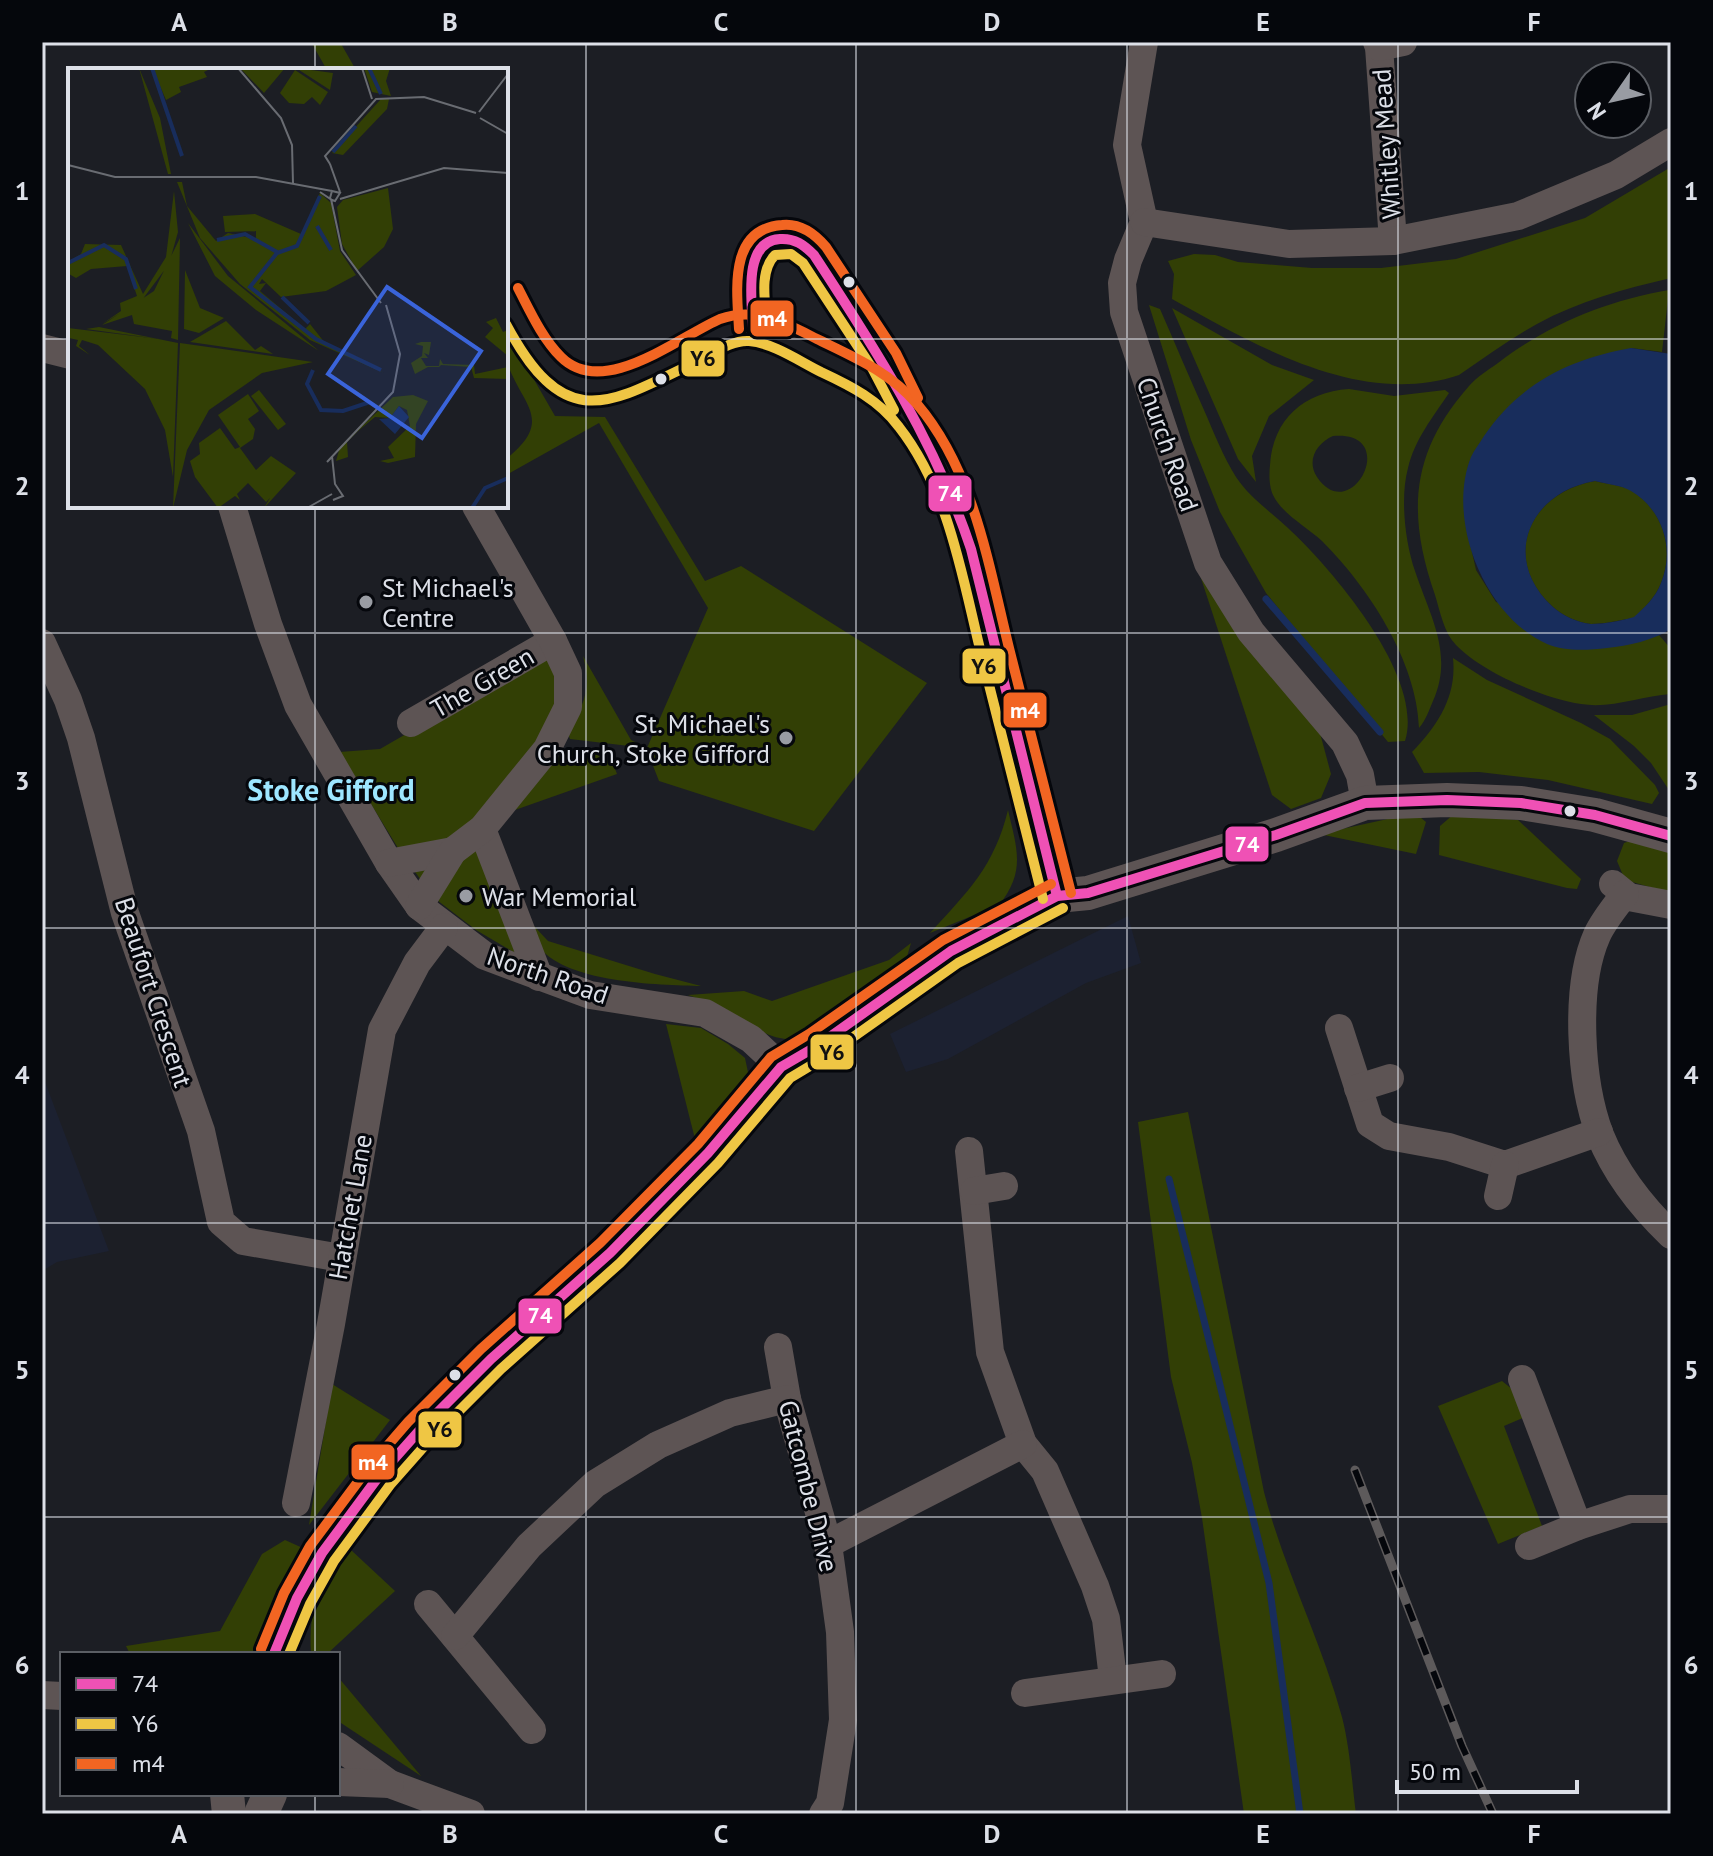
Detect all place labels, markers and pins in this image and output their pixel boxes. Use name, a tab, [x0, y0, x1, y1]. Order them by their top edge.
unlabelled marker	[841, 274, 857, 290]
unlabelled marker	[653, 371, 669, 387]
place label: St Michael's Centre	[382, 571, 514, 634]
marker: St Michael's Centre	[357, 593, 375, 611]
place label: St. Michael's Church, Stoke Gifford	[537, 707, 770, 770]
marker: St. Michael's Church, Stoke Gifford	[777, 729, 795, 747]
unlabelled marker	[1562, 803, 1578, 819]
place label: War Memorial	[482, 880, 637, 913]
marker: War Memorial	[457, 887, 475, 905]
unlabelled marker	[447, 1367, 463, 1383]

